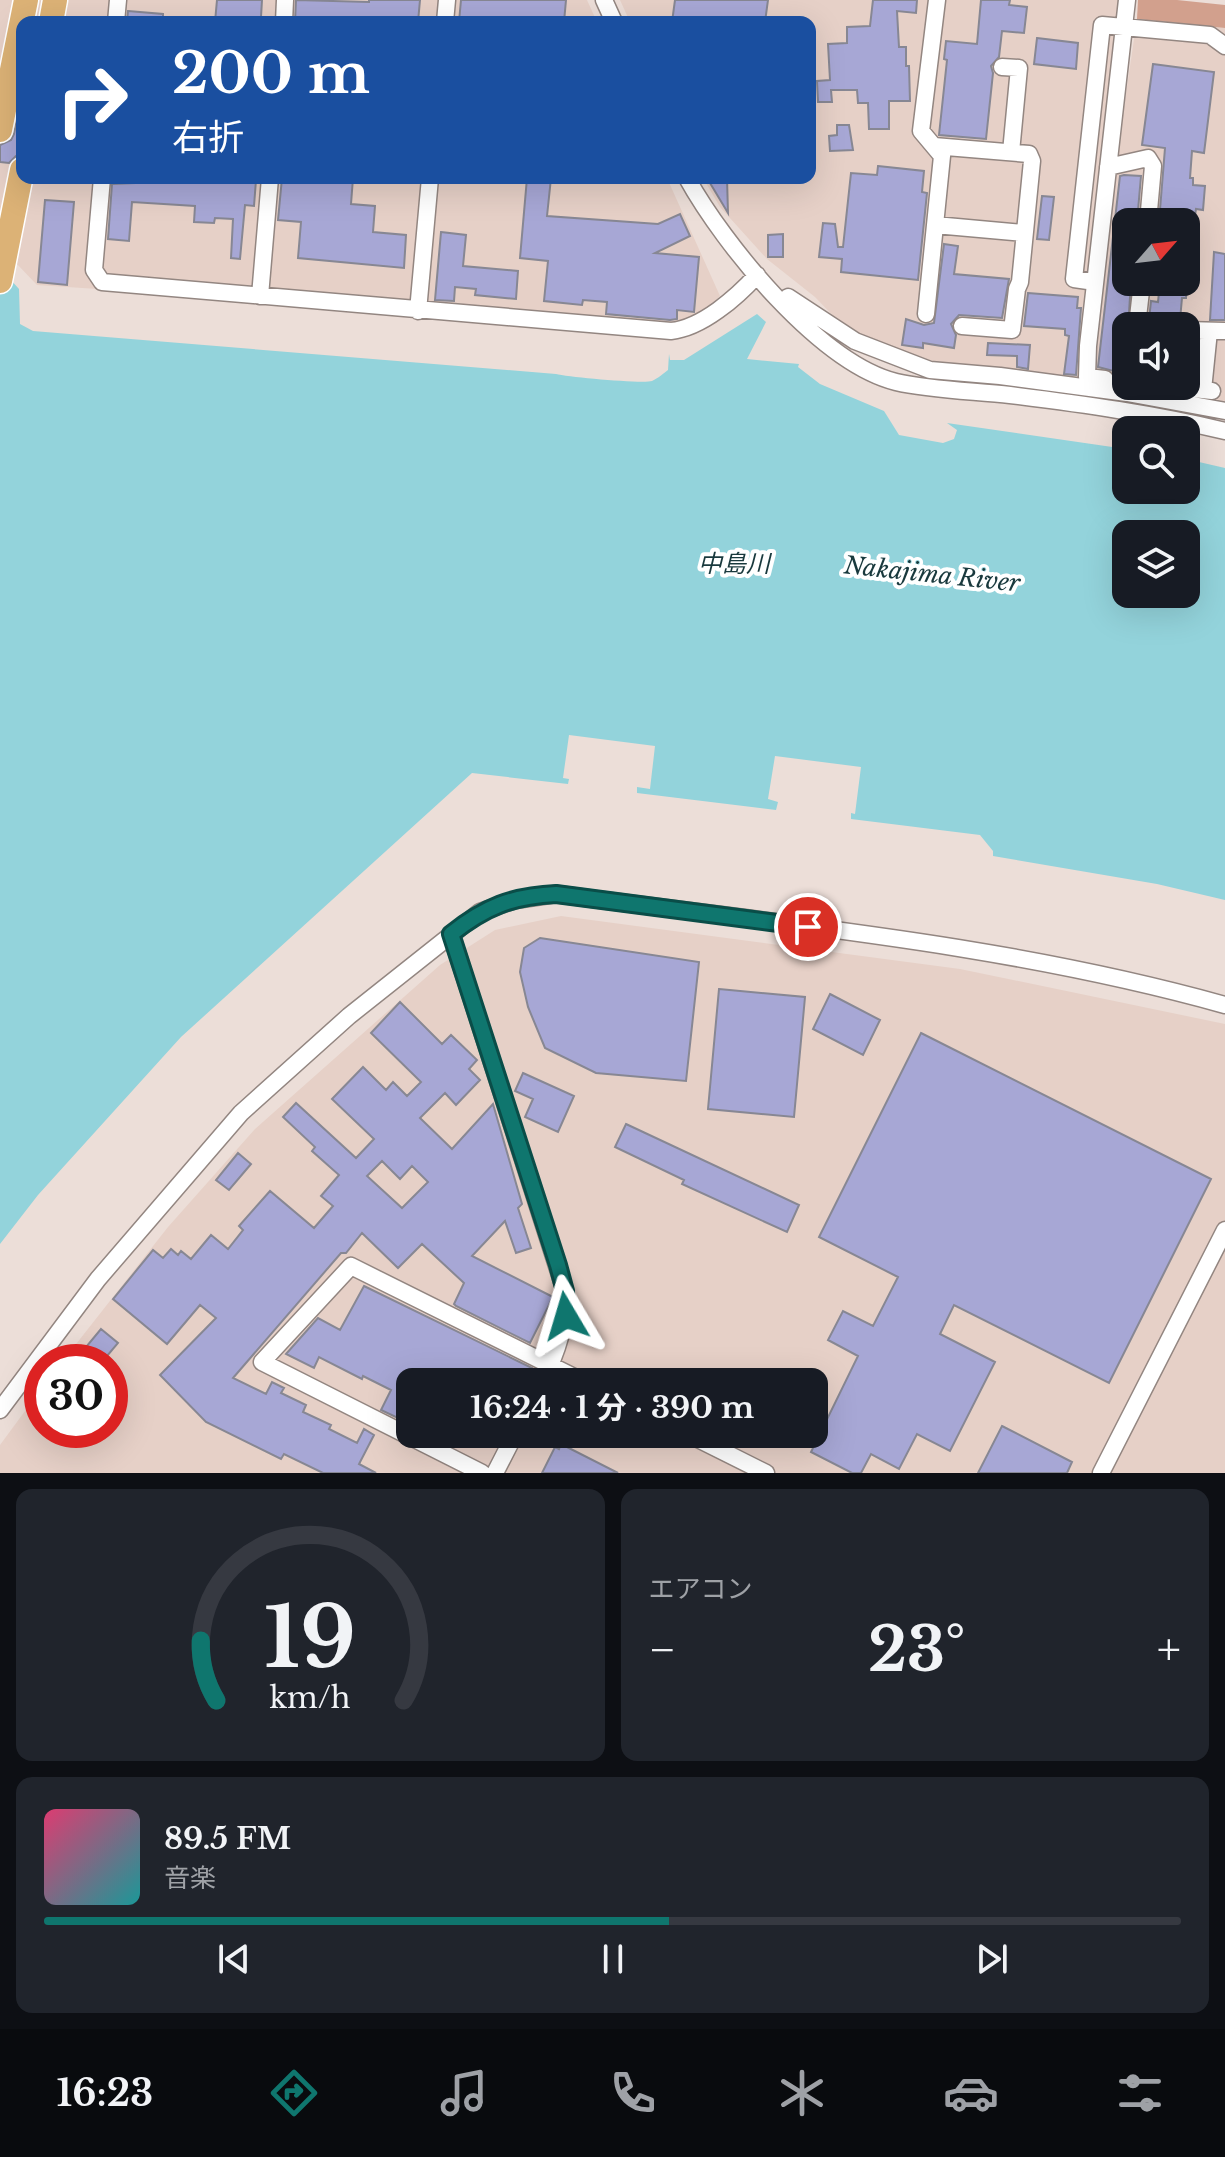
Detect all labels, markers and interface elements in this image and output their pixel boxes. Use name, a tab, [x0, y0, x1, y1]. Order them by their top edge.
text: 200 m	[172, 39, 370, 108]
icon: right	[40, 48, 144, 152]
text: 右折	[172, 115, 244, 160]
north arrow	[1112, 208, 1200, 296]
map controls	[1112, 208, 1200, 608]
button: sound	[1112, 312, 1200, 400]
button: search	[1112, 416, 1200, 504]
button: layers	[1112, 520, 1200, 608]
water label: 中島川	[698, 549, 773, 578]
water label: Nakajima River	[842, 550, 1022, 598]
pin	[774, 893, 842, 961]
icon: arrive	[786, 905, 830, 949]
position arrow	[524, 1274, 608, 1358]
speed limit sign: 30	[24, 1344, 128, 1448]
text: 16:24 · 1 分 · 390 m	[470, 1389, 754, 1426]
text: エアコン	[649, 1573, 753, 1605]
text: 19	[264, 1586, 356, 1689]
text: 23°	[868, 1613, 965, 1687]
text: −	[649, 1622, 676, 1677]
text: +	[1157, 1622, 1181, 1677]
text: km/h	[270, 1680, 351, 1716]
text: 89.5 FM	[164, 1820, 291, 1857]
text: 音楽	[164, 1862, 216, 1894]
icon: previous	[212, 1937, 256, 1981]
icon: pause	[591, 1937, 635, 1981]
icon: next	[970, 1937, 1014, 1981]
icon: directions	[266, 2065, 322, 2121]
icon: music	[436, 2065, 492, 2121]
icon: phone	[605, 2065, 661, 2121]
icon: climate	[774, 2065, 830, 2121]
icon: car	[943, 2065, 999, 2121]
icon: filters	[1112, 2065, 1168, 2121]
text: 16:23	[57, 2071, 153, 2116]

